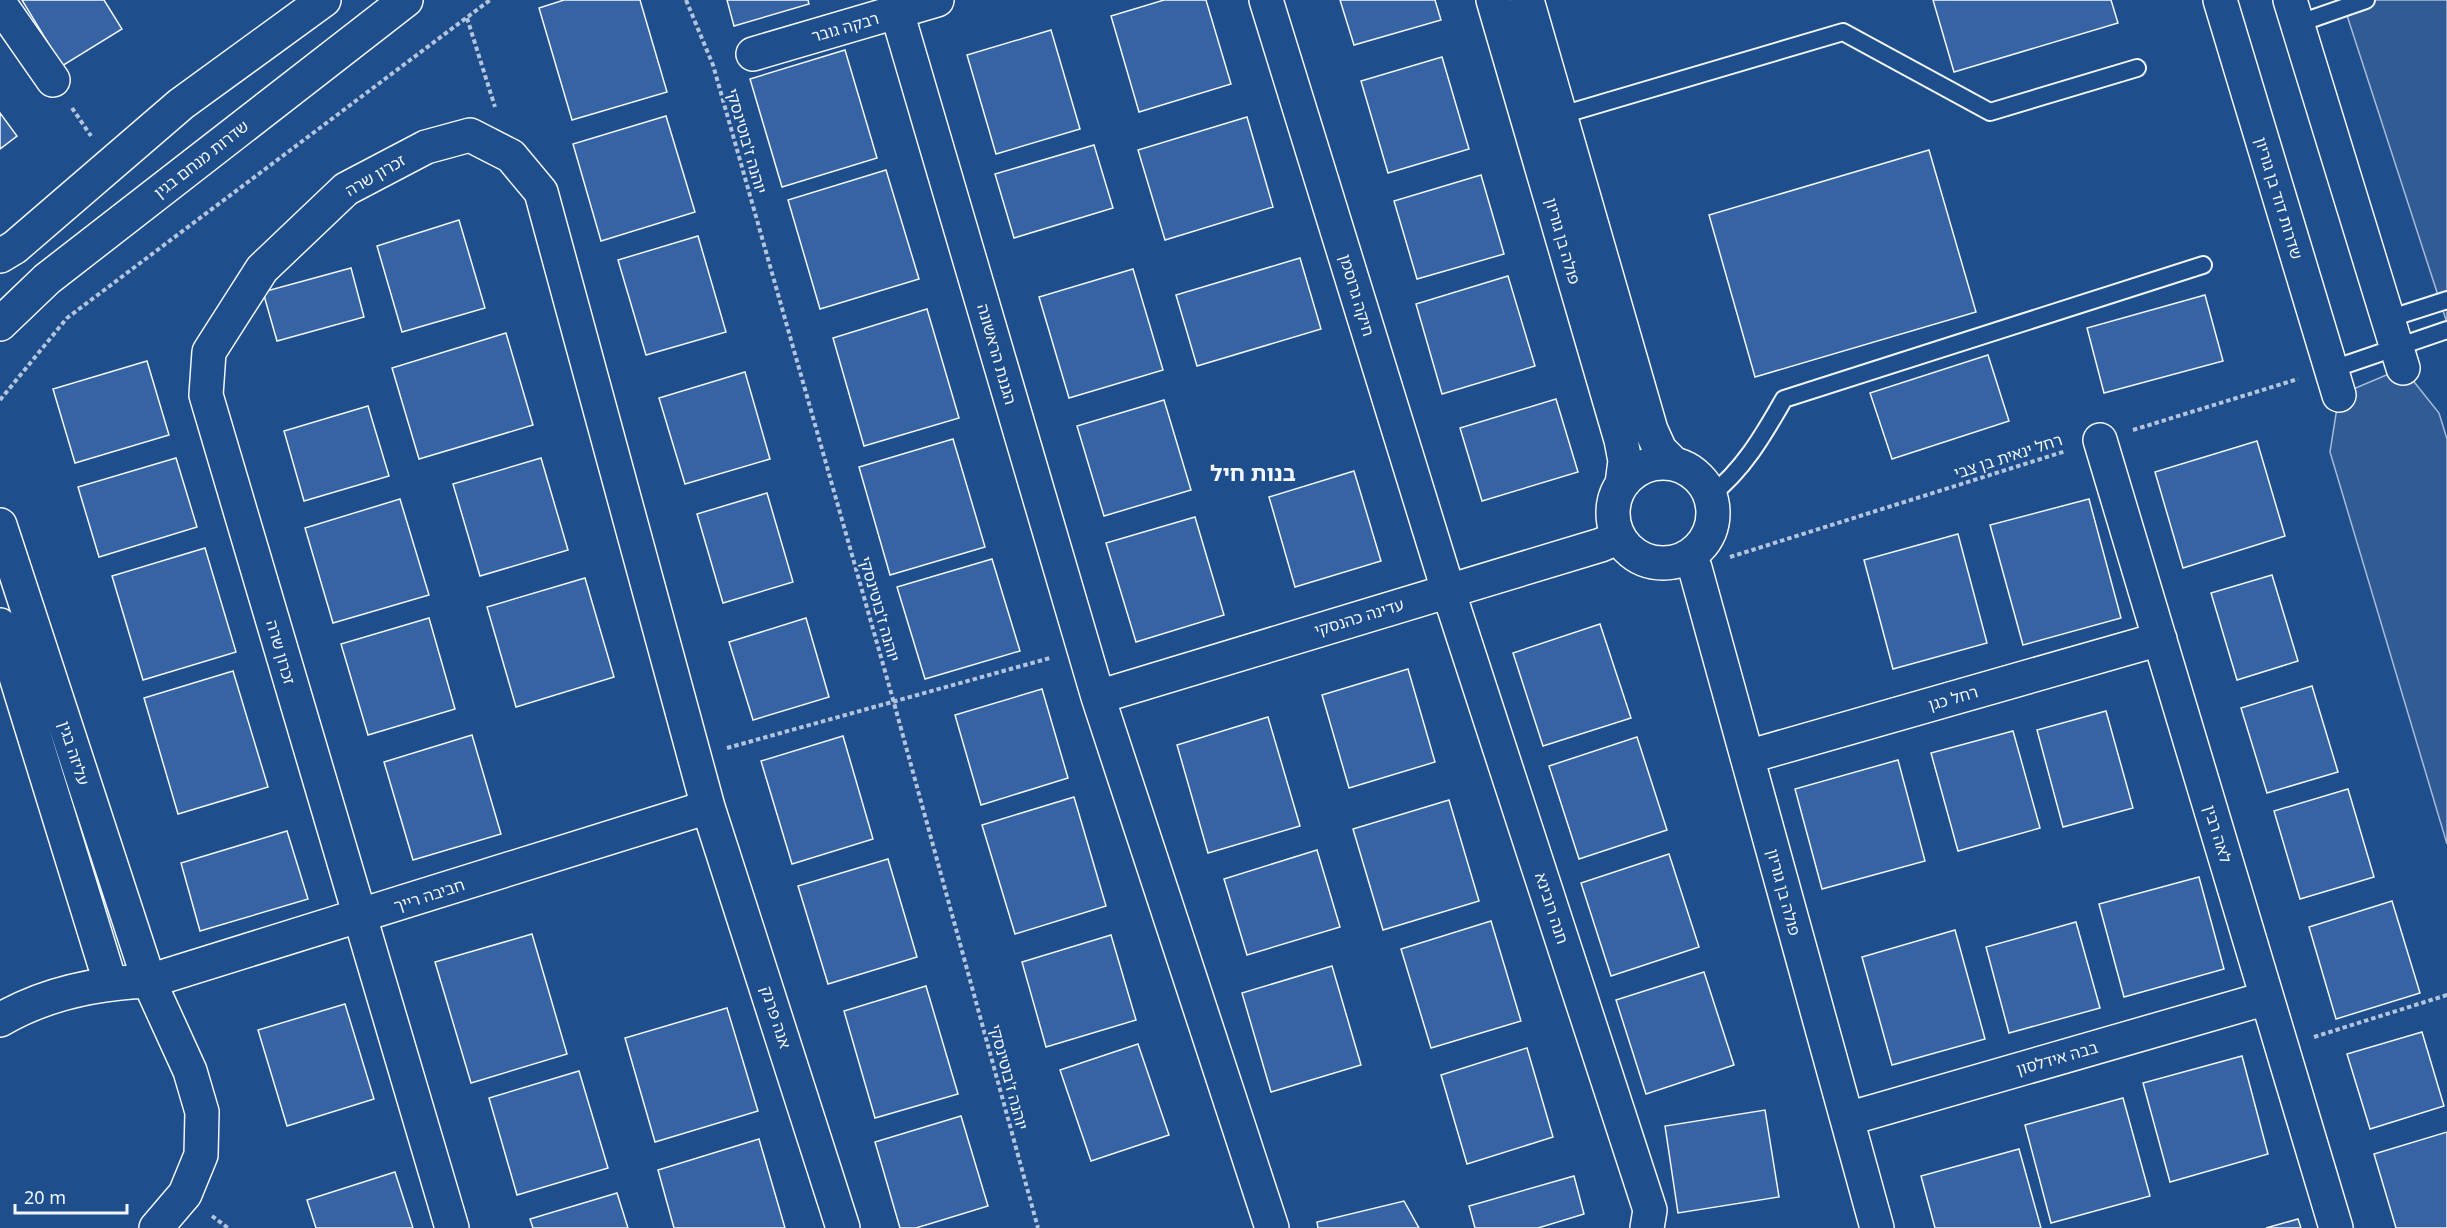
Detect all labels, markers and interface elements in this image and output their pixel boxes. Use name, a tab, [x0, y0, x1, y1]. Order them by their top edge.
street label: רבקה גובר	[809, 7, 881, 47]
street label: יוהנה ז'בוטינסקי	[721, 86, 773, 196]
street label: שדרות מנחם בגין	[149, 115, 253, 203]
street label: שדרות דוד בן גוריון	[2250, 134, 2308, 262]
street label: זכרון שרה	[341, 149, 409, 201]
street label: פולה בן גוריון	[1540, 195, 1586, 287]
street label: חיקה גרוסמן	[1334, 251, 1380, 339]
street label: הגננת הראשונה	[972, 301, 1022, 407]
street label: רחל ינאית בן צבי	[1951, 428, 2065, 484]
district label: בנות חיל	[1210, 457, 1296, 487]
street label: יוהנה ז'בוטינסקי	[854, 554, 906, 664]
street label: עדינה כהנסקי	[1312, 593, 1406, 641]
street label: זכרון שרה	[261, 617, 301, 687]
street label: רחל כגן	[1925, 680, 1981, 716]
street label: עליזה בגין	[53, 718, 95, 788]
street label: לאה רבין	[2199, 802, 2237, 866]
street label: פולה בן גוריון	[1762, 846, 1806, 938]
street label: חנה רובינא	[1530, 869, 1574, 947]
street label: חביבה רייך	[391, 873, 467, 917]
street label: אנה פרנק	[756, 983, 796, 1051]
street label: יוהנה ז'בוטינסקי	[984, 1022, 1034, 1132]
street label: בבה אידלסון	[2014, 1036, 2100, 1080]
scale bar	[15, 1177, 128, 1215]
text: 20 m	[24, 1185, 66, 1209]

